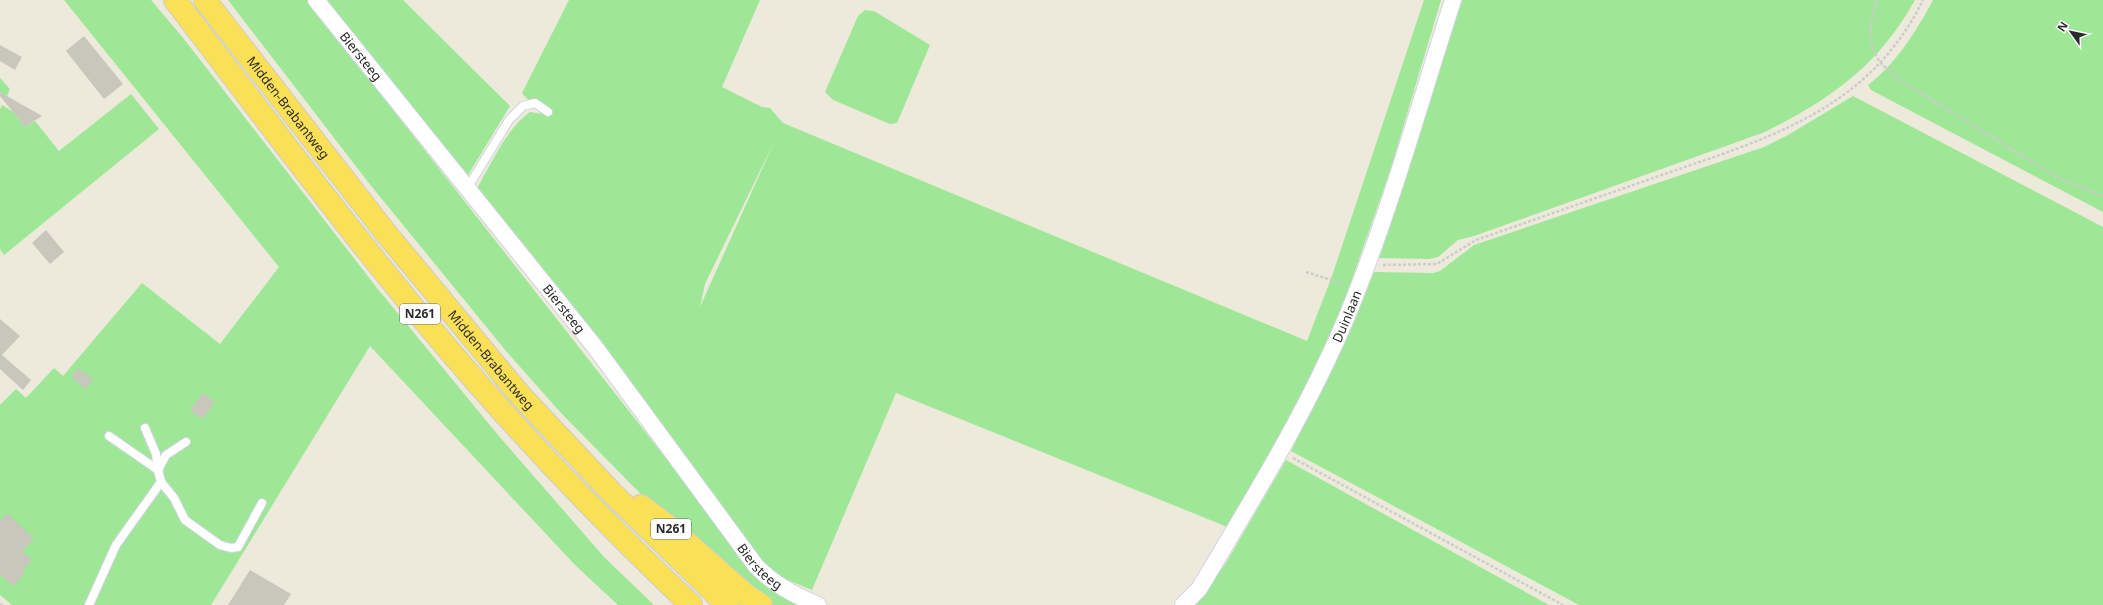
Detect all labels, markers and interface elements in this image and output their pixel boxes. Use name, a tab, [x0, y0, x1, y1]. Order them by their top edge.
north arrow	[2051, 12, 2091, 52]
text: N	[2053, 18, 2071, 34]
street label: Biersteeg	[336, 28, 386, 84]
street label: Midden-Brabantweg	[243, 52, 334, 162]
street label: Biersteeg	[539, 280, 589, 337]
street label: Duinlaan	[1328, 288, 1365, 345]
road number: N261	[400, 304, 440, 324]
street label: Midden-Brabantweg	[444, 306, 538, 414]
road number: N261	[651, 519, 691, 539]
street label: Biersteeg	[733, 540, 786, 594]

